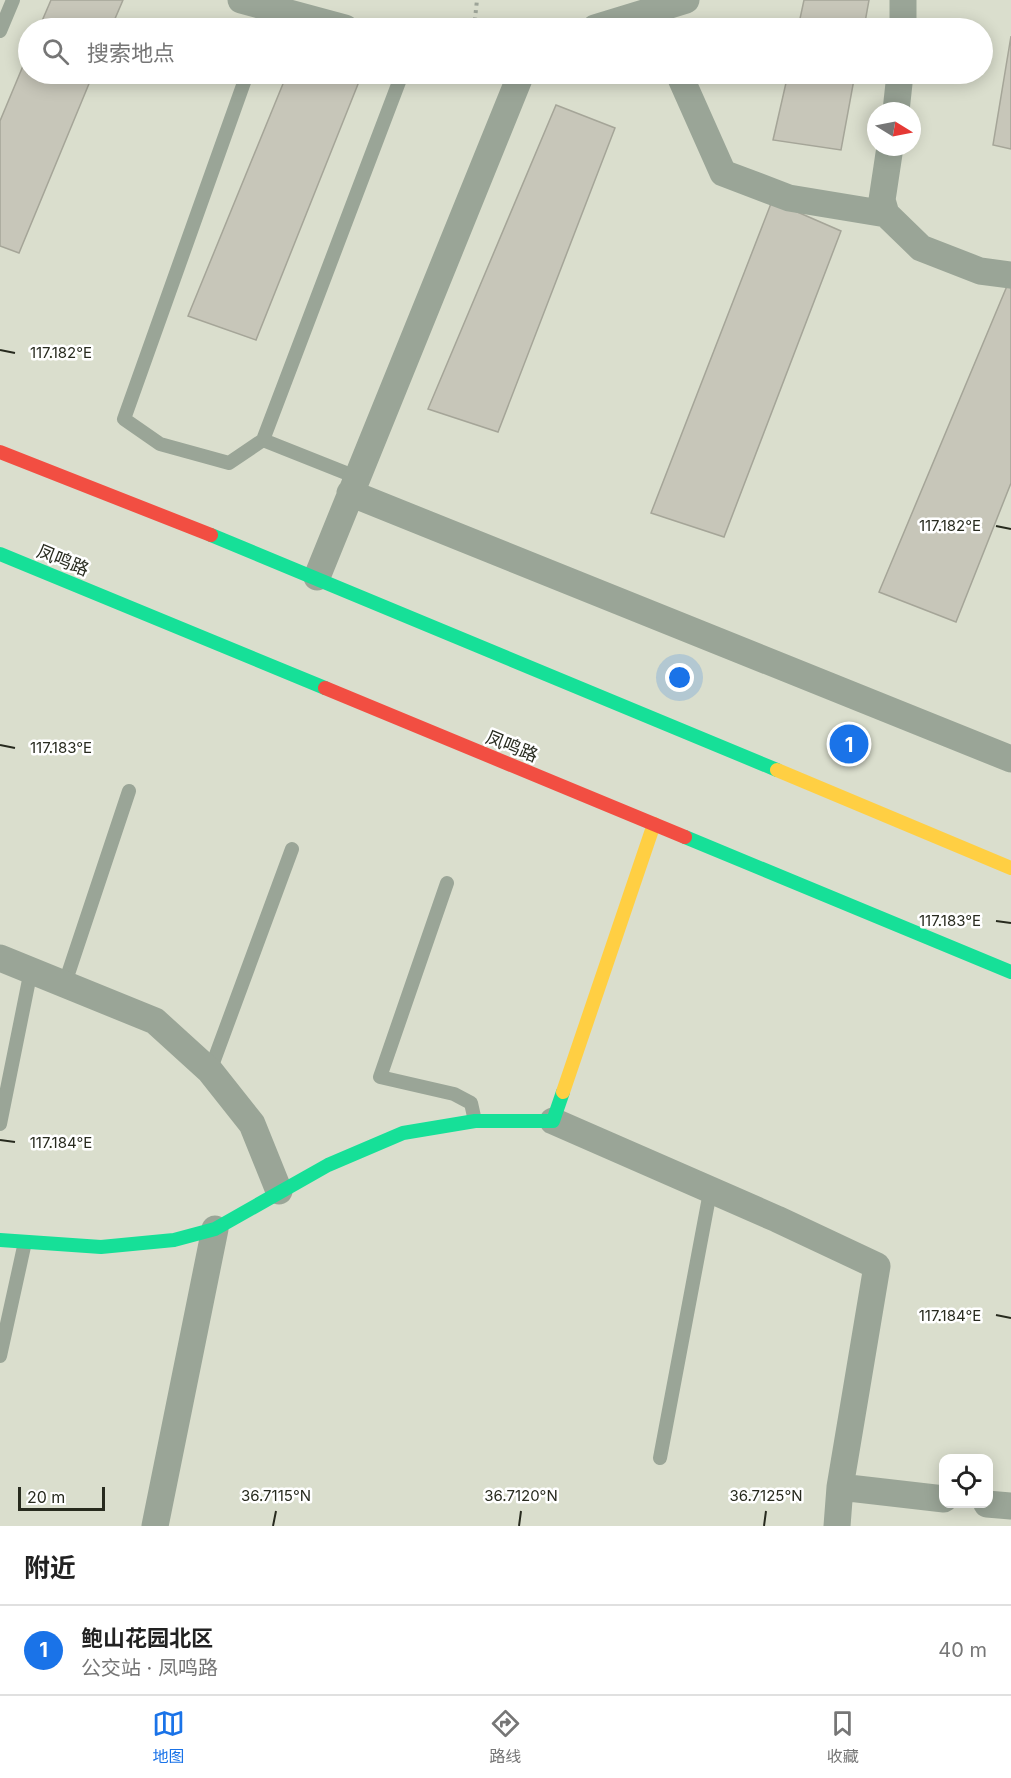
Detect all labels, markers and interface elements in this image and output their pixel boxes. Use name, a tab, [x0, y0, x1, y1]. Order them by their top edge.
search box	[18, 18, 993, 84]
icon: search	[39, 35, 72, 68]
text: 搜索地点	[87, 40, 175, 66]
north arrow	[867, 102, 921, 156]
text: 117.182°E	[30, 343, 92, 362]
text: 117.182°E	[919, 516, 981, 535]
street label: 凤鸣路	[34, 540, 92, 580]
your location	[665, 663, 694, 692]
pin: 1	[830, 722, 868, 766]
street label: 凤鸣路	[483, 726, 541, 766]
text: 117.183°E	[30, 738, 92, 757]
text: 117.183°E	[919, 911, 981, 930]
text: 117.184°E	[30, 1133, 92, 1152]
text: 117.184°E	[919, 1306, 981, 1325]
map controls	[939, 1454, 993, 1508]
button: locate	[939, 1454, 993, 1508]
scale bar	[18, 1484, 105, 1512]
text: 36.7115°N	[241, 1486, 311, 1505]
text: 36.7120°N	[484, 1486, 558, 1505]
text: 36.7125°N	[729, 1486, 803, 1505]
text: 20 m	[27, 1487, 65, 1507]
text: 附近	[24, 1552, 76, 1583]
text: 鲍山花园北区	[81, 1625, 213, 1651]
text: 1	[39, 1638, 48, 1662]
text: 40 m	[938, 1638, 987, 1662]
text: 公交站 · 凤鸣路	[81, 1656, 218, 1680]
tab: 地图	[152, 1707, 185, 1767]
tab: 路线	[489, 1707, 522, 1767]
tab: 收藏	[826, 1707, 859, 1767]

